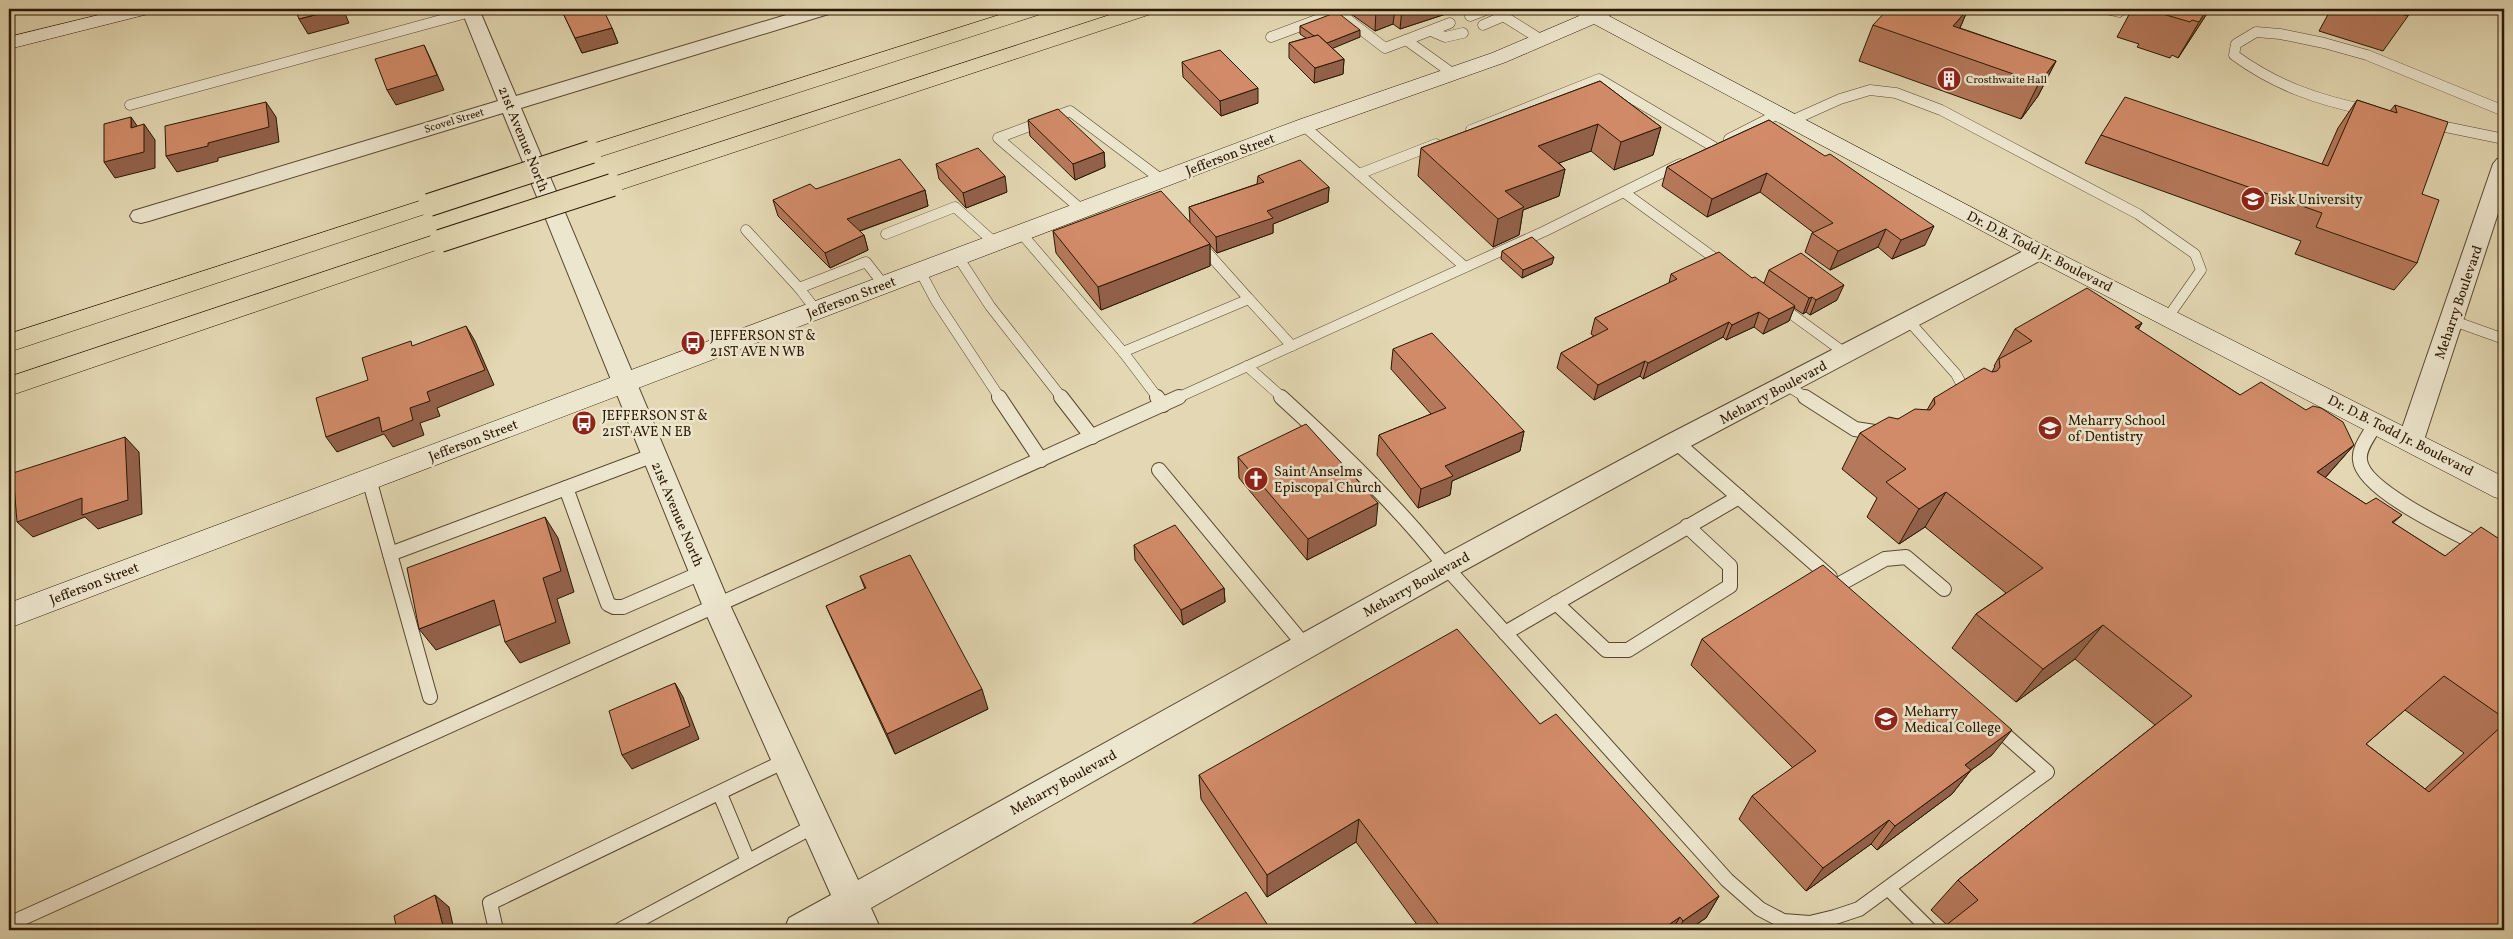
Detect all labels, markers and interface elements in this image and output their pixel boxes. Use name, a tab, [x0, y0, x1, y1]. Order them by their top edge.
building icon: Crosthwaite Hall	[1936, 66, 1962, 92]
place label: Crosthwaite Hall	[1966, 73, 2047, 88]
street label: 21st Avenue North	[493, 84, 552, 195]
street label: Scovel Street	[423, 105, 486, 138]
street label: Jefferson Street	[1183, 130, 1278, 181]
school or university icon: Fisk University	[2240, 186, 2266, 212]
place label: Fisk University	[2270, 191, 2363, 210]
street label: Dr. D.B. Todd Jr. Boulevard	[1963, 207, 2116, 297]
street label: Meharry Boulevard	[2431, 243, 2488, 362]
street label: Jefferson Street	[804, 273, 899, 324]
place label: JEFFERSON ST & 21ST AVE N WB	[710, 327, 816, 362]
bus stop icon: JEFFERSON ST & 21ST AVE N WB	[680, 330, 706, 356]
street label: Meharry Boulevard	[1717, 357, 1831, 430]
street label: Dr. D.B. Todd Jr. Boulevard	[2324, 391, 2477, 481]
place label: JEFFERSON ST & 21ST AVE N EB	[602, 407, 708, 442]
bus stop icon: JEFFERSON ST & 21ST AVE N EB	[571, 410, 597, 436]
place label: Meharry School of Dentistry	[2068, 412, 2165, 447]
school or university icon: Meharry School of Dentistry	[2037, 415, 2063, 441]
street label: Jefferson Street	[426, 416, 521, 467]
street label: 21st Avenue North	[646, 459, 707, 570]
place label: Saint Anselms Episcopal Church	[1274, 463, 1382, 498]
church icon: Saint Anselms Episcopal Church	[1243, 466, 1269, 492]
street label: Meharry Boulevard	[1360, 548, 1474, 623]
street label: Jefferson Street	[47, 559, 142, 610]
place label: Meharry Medical College	[1904, 703, 2001, 738]
school or university icon: Meharry Medical College	[1873, 706, 1899, 732]
street label: Meharry Boulevard	[1007, 746, 1121, 821]

